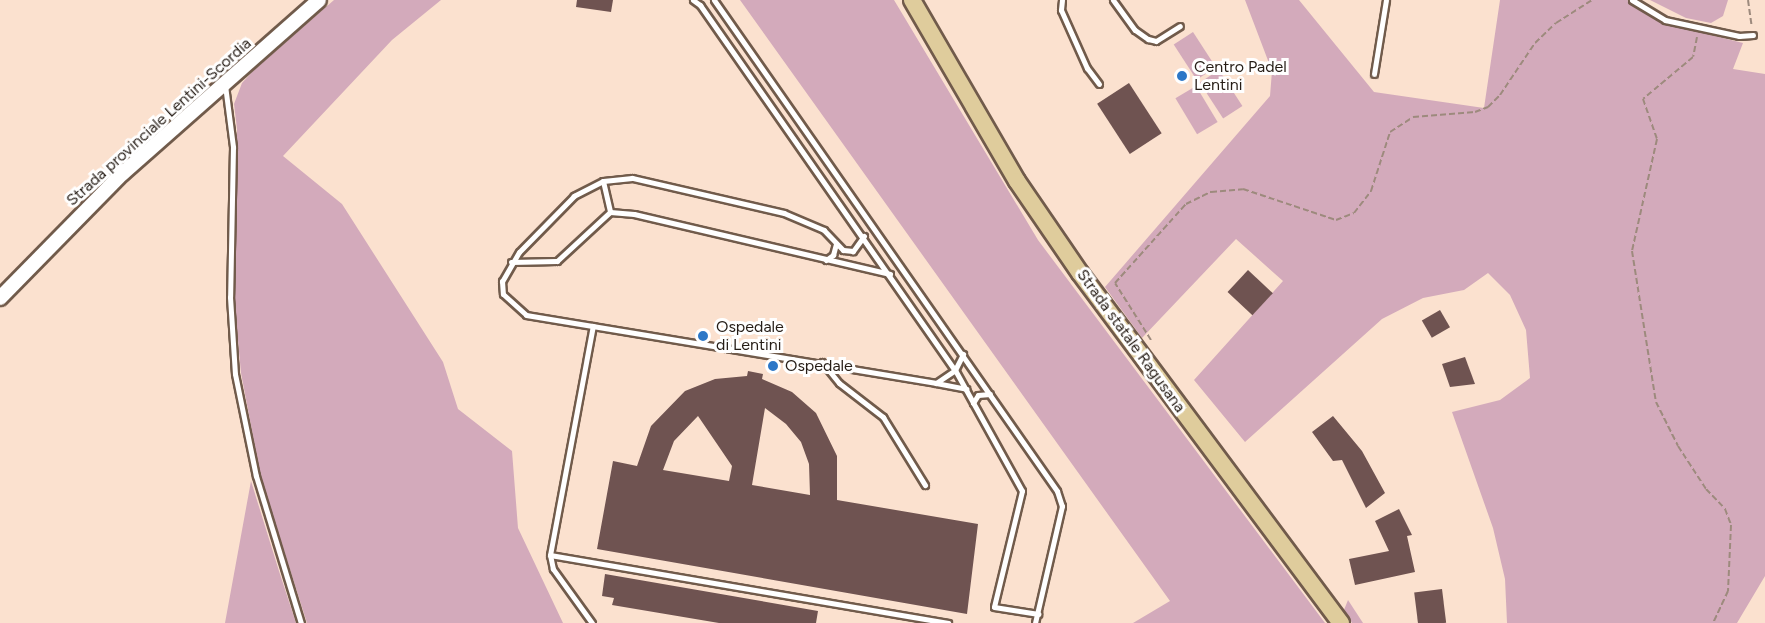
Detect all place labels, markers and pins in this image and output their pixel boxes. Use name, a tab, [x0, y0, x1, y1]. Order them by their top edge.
place label: Centro Padel Lentini	[1194, 57, 1287, 95]
marker: Centro Padel Lentini	[1175, 69, 1189, 83]
place label: Ospedale di Lentini	[716, 317, 784, 355]
marker: Ospedale di Lentini	[694, 327, 712, 345]
place label: Ospedale	[785, 356, 853, 376]
marker: Ospedale	[766, 359, 780, 373]

